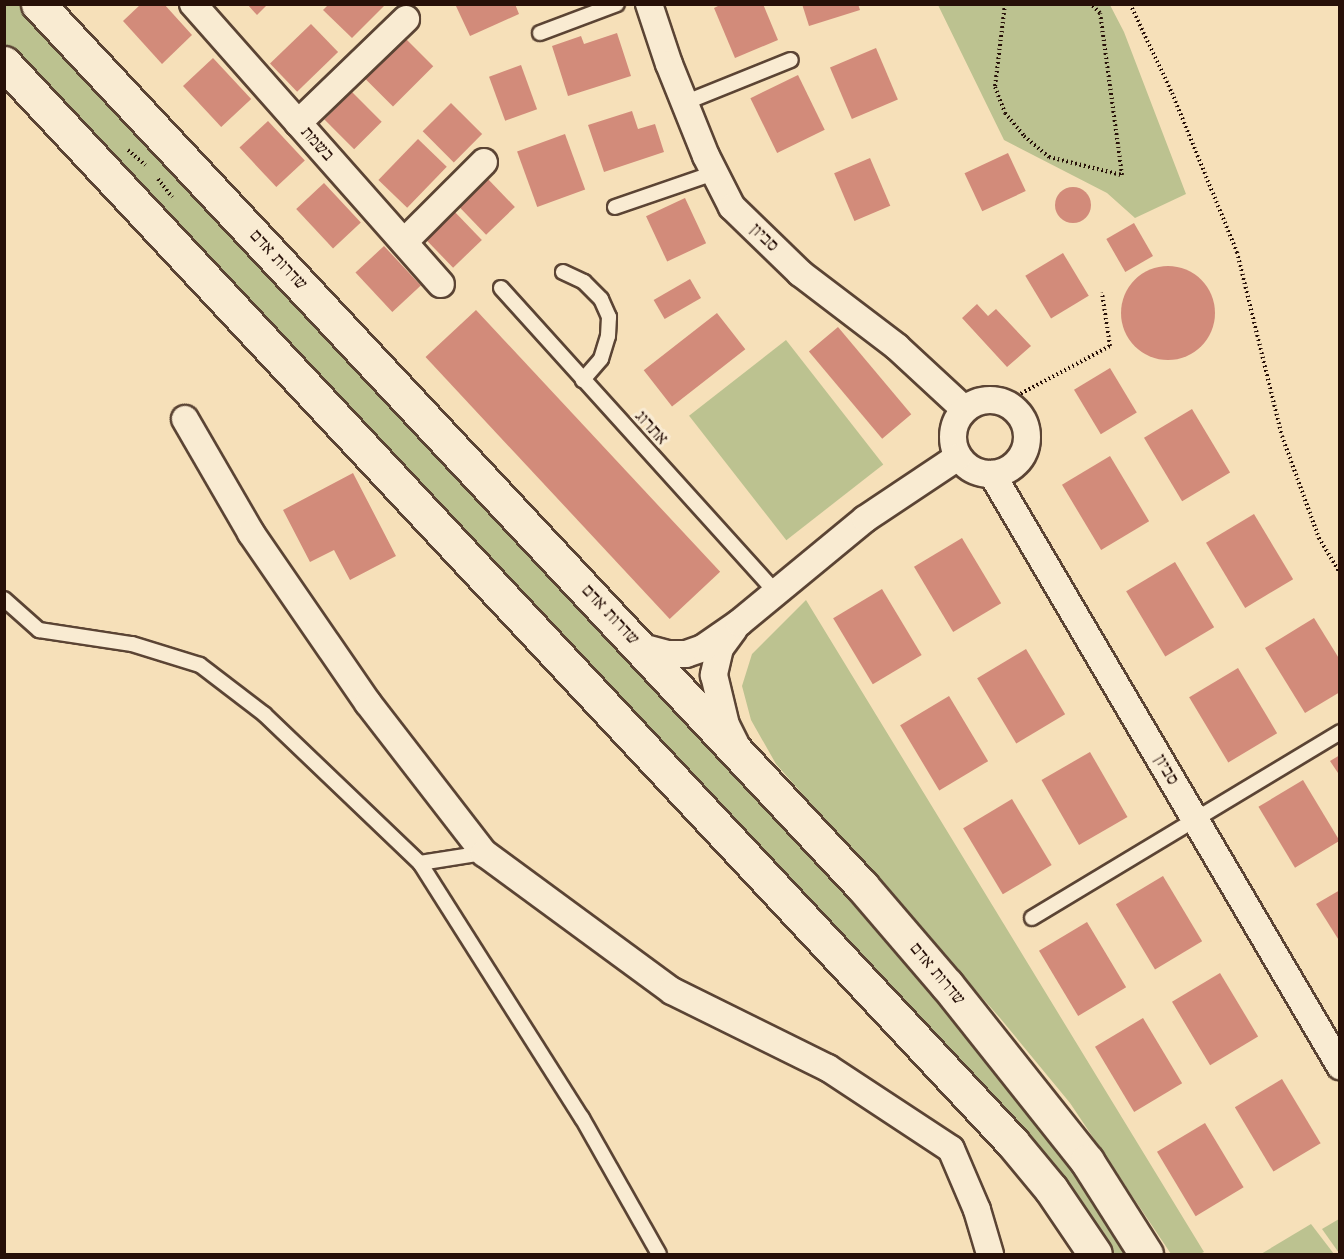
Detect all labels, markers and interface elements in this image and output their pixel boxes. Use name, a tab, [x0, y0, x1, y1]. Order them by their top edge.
street label: בשמת	[296, 122, 338, 166]
street label: סביון	[745, 219, 783, 257]
street label: שדרות אדם	[245, 225, 311, 295]
street label: אתרוג	[630, 406, 672, 450]
street label: שדרות אדם	[577, 580, 643, 650]
street label: סביון	[1149, 751, 1183, 789]
street label: שדרות אדם	[905, 938, 969, 1010]

